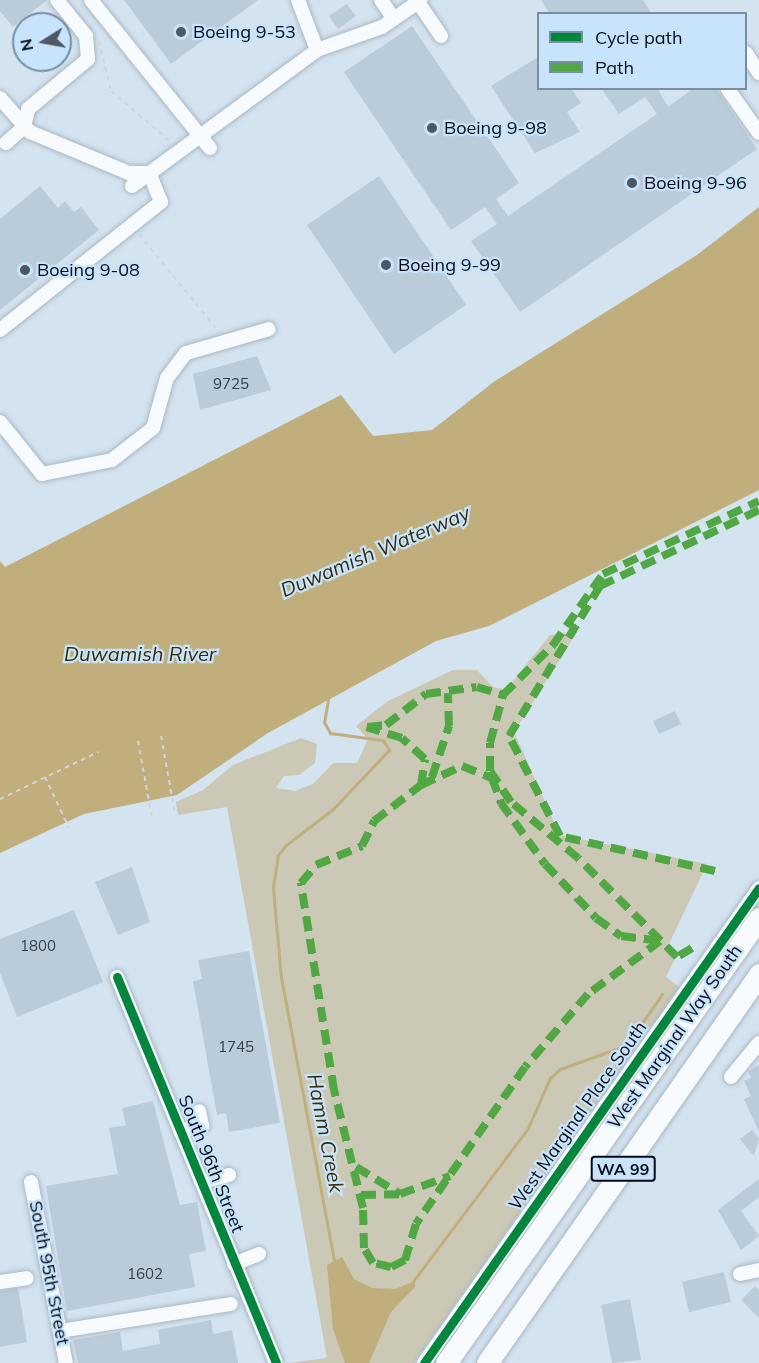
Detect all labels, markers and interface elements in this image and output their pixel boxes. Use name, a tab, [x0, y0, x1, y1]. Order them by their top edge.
north arrow	[12, 12, 72, 72]
legend	[537, 12, 747, 90]
place label: Boeing 9-53	[193, 21, 296, 43]
marker: Boeing 9-53	[174, 25, 188, 39]
text: Cycle path	[595, 26, 682, 49]
text: N	[15, 37, 37, 53]
text: Path	[595, 56, 634, 79]
place label: Boeing 9-98	[444, 117, 547, 139]
marker: Boeing 9-98	[425, 121, 439, 135]
place label: Boeing 9-96	[644, 172, 747, 194]
marker: Boeing 9-96	[625, 176, 639, 190]
place label: Boeing 9-99	[398, 254, 501, 276]
marker: Boeing 9-99	[379, 258, 393, 272]
place label: Boeing 9-08	[37, 259, 140, 281]
marker: Boeing 9-08	[18, 263, 32, 277]
house number: 9725	[213, 375, 249, 393]
water label: Duwamish Waterway	[277, 500, 473, 602]
water label: Duwamish River	[64, 641, 216, 665]
house number: 1800	[20, 937, 56, 955]
street label: West Marginal Way South	[603, 941, 747, 1133]
street label: West Marginal Place South	[504, 1017, 652, 1215]
house number: 1745	[218, 1038, 254, 1056]
water label: Hamm Creek	[303, 1072, 349, 1194]
street label: South 96th Street	[174, 1092, 248, 1236]
road number: WA 99	[590, 1156, 656, 1182]
street label: South 95th Street	[24, 1199, 74, 1347]
house number: 1602	[127, 1265, 163, 1283]

